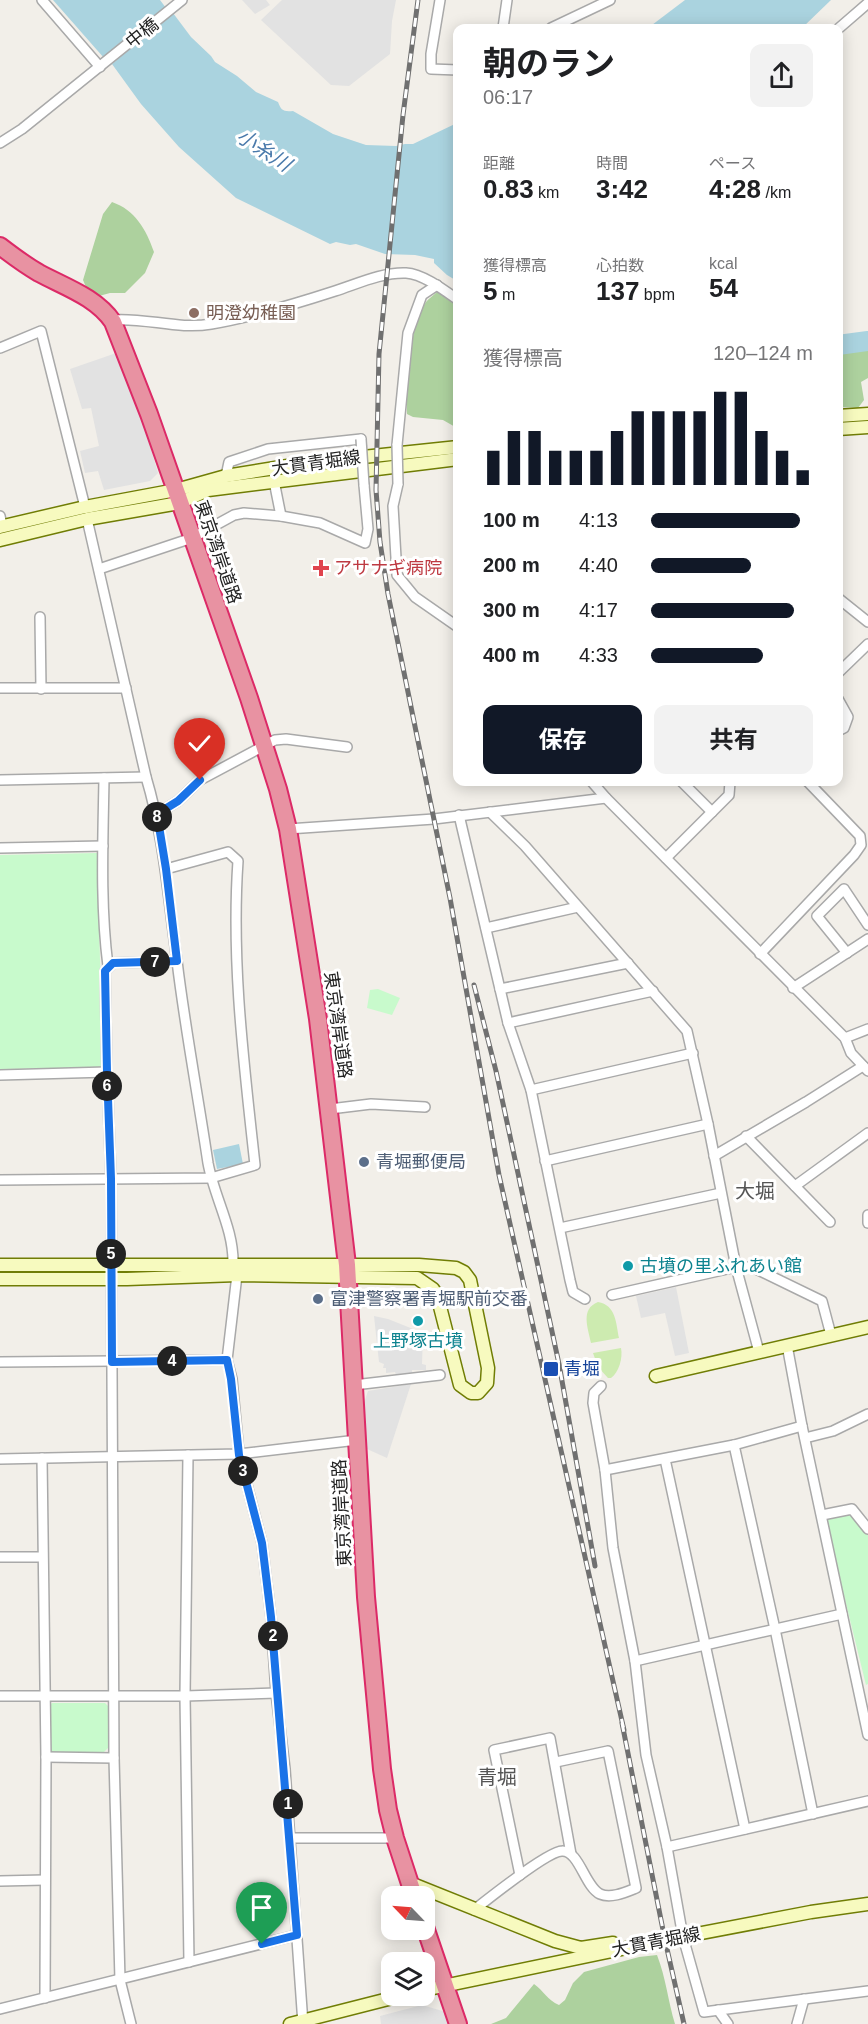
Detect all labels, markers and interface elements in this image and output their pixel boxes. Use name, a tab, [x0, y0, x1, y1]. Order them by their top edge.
street label: 中橋	[122, 14, 162, 52]
button: share	[750, 44, 813, 107]
text: 朝のラン	[483, 45, 615, 82]
text: 06:17	[483, 86, 533, 108]
water label: 小糸川	[233, 124, 297, 177]
text: 距離	[483, 155, 515, 172]
text: 時間	[596, 155, 628, 172]
text: ペース	[709, 155, 756, 172]
text: 0.83	[483, 174, 534, 204]
text: 3:42	[596, 174, 648, 204]
text: 4:28	[709, 174, 761, 204]
text: km	[534, 184, 559, 201]
text: /km	[761, 184, 791, 201]
text: kcal	[709, 255, 737, 272]
text: 獲得標高	[483, 257, 547, 274]
text: 心拍数	[596, 257, 644, 274]
text: 54	[709, 273, 738, 303]
text: 5	[483, 276, 497, 306]
text: 137	[596, 276, 639, 306]
text: m	[497, 286, 515, 303]
text: bpm	[639, 286, 675, 303]
place label: 明澄幼稚園	[206, 303, 296, 323]
marker: 明澄幼稚園	[187, 306, 201, 320]
text: 120–124 m	[713, 342, 813, 364]
text: 獲得標高	[483, 347, 563, 369]
street label: 大貫青堀線	[270, 447, 362, 479]
street label: 東京湾岸道路	[191, 498, 245, 606]
text: 100 m	[483, 509, 540, 531]
text: 4:13	[579, 509, 618, 531]
text: 200 m	[483, 554, 540, 576]
text: 4:40	[579, 554, 618, 576]
place label: アサナギ病院	[334, 558, 442, 578]
marker: アサナギ病院	[312, 559, 330, 577]
text: 300 m	[483, 599, 540, 621]
text: 4:17	[579, 599, 618, 621]
text: 400 m	[483, 644, 540, 666]
text: 4:33	[579, 644, 618, 666]
button: 保存	[483, 705, 642, 774]
button: 共有	[654, 705, 813, 774]
pin	[174, 718, 225, 780]
icon: check	[183, 727, 216, 760]
pin: 8	[142, 802, 172, 832]
text: 8	[153, 808, 161, 825]
pin: 7	[140, 947, 170, 977]
text: 7	[151, 953, 159, 970]
street label: 東京湾岸道路	[321, 970, 355, 1080]
pin: 6	[92, 1071, 122, 1101]
text: 6	[103, 1077, 111, 1094]
place label: 青堀郵便局	[376, 1152, 466, 1172]
marker: 青堀郵便局	[357, 1155, 371, 1169]
district label: 大堀	[735, 1180, 775, 1202]
pin: 5	[96, 1239, 126, 1269]
text: 5	[107, 1245, 115, 1262]
place label: 古墳の里ふれあい館	[640, 1256, 802, 1276]
marker: 古墳の里ふれあい館	[621, 1259, 635, 1273]
place label: 富津警察署青堀駅前交番	[330, 1289, 528, 1309]
marker: 富津警察署青堀駅前交番	[311, 1292, 325, 1306]
marker: 上野塚古墳	[411, 1314, 425, 1328]
place label: 上野塚古墳	[373, 1331, 463, 1351]
pin: 4	[157, 1346, 187, 1376]
text: 4	[168, 1352, 176, 1369]
place label: 青堀	[564, 1359, 600, 1379]
marker: 青堀	[542, 1360, 560, 1378]
pin: 3	[228, 1456, 258, 1486]
street label: 東京湾岸道路	[329, 1459, 355, 1567]
text: 3	[239, 1462, 247, 1479]
pin: 2	[258, 1621, 288, 1651]
text: 2	[269, 1627, 277, 1644]
district label: 青堀	[477, 1766, 517, 1788]
pin: 1	[273, 1789, 303, 1819]
text: 1	[284, 1795, 292, 1812]
pin	[236, 1882, 287, 1944]
north arrow	[381, 1886, 435, 1940]
map controls	[381, 1886, 435, 2006]
icon: arrive	[245, 1891, 278, 1924]
street label: 大貫青堀線	[610, 1924, 702, 1960]
button: layers	[381, 1952, 435, 2006]

